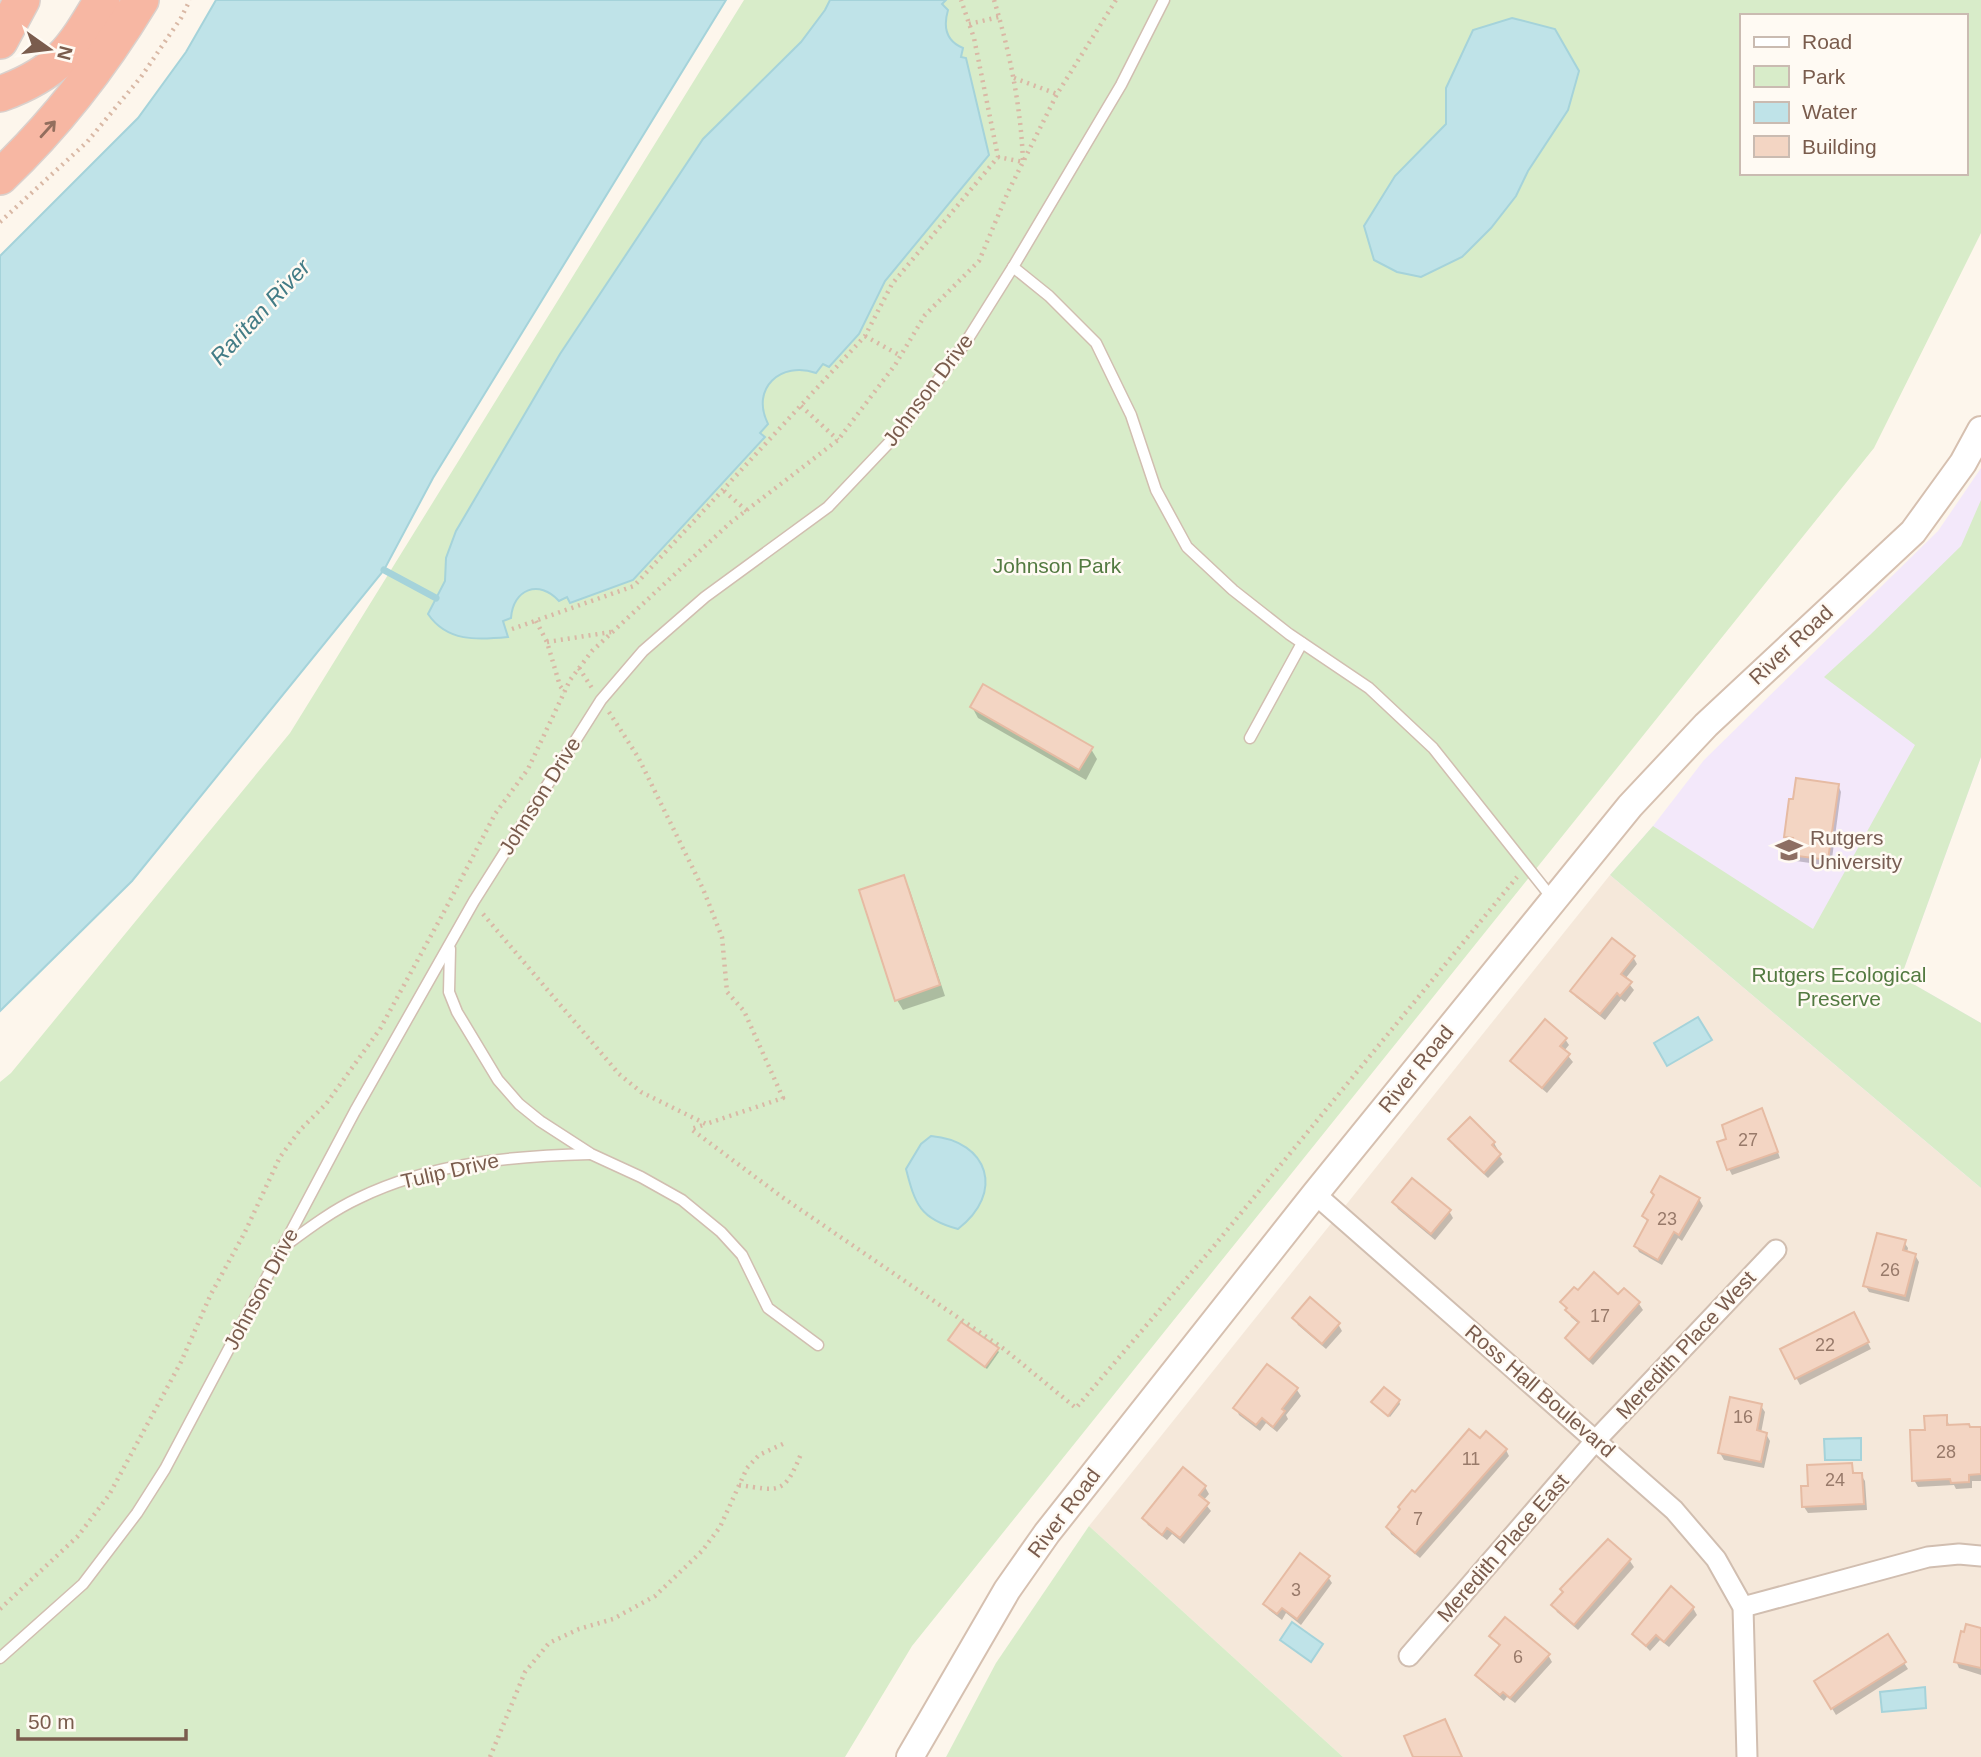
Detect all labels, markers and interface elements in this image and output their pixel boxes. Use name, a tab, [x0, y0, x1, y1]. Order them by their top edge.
north arrow	[14, 14, 84, 84]
legend	[1740, 14, 1967, 175]
text: Road	[1802, 30, 1852, 53]
text: N	[53, 44, 77, 62]
text: Park	[1802, 65, 1846, 88]
text: Water	[1802, 100, 1857, 123]
one-way arrow	[40, 120, 56, 138]
text: Building	[1802, 135, 1877, 158]
water label: Raritan River	[205, 253, 316, 370]
street label: Johnson Drive	[878, 329, 977, 450]
park label: Johnson Park	[993, 554, 1122, 577]
street label: River Road	[1744, 600, 1837, 689]
street label: Johnson Drive	[494, 733, 585, 859]
place label: Rutgers University	[1810, 826, 1903, 873]
school or university icon: Rutgers University	[1774, 835, 1804, 865]
park label: Rutgers Ecological Preserve	[1751, 963, 1927, 1010]
street label: River Road	[1374, 1021, 1458, 1117]
house number: 27	[1738, 1130, 1758, 1150]
street label: Tulip Drive	[399, 1148, 501, 1193]
house number: 23	[1657, 1209, 1677, 1229]
street label: Johnson Drive	[219, 1224, 302, 1353]
house number: 26	[1880, 1260, 1900, 1280]
street label: Meredith Place West	[1611, 1266, 1760, 1423]
house number: 17	[1590, 1306, 1610, 1326]
street label: Ross Hall Boulevard	[1461, 1320, 1620, 1462]
house number: 22	[1815, 1335, 1835, 1355]
house number: 16	[1733, 1407, 1753, 1427]
house number: 28	[1936, 1442, 1956, 1462]
house number: 11	[1462, 1449, 1480, 1469]
street label: River Road	[1023, 1464, 1104, 1562]
street label: Meredith Place East	[1432, 1469, 1573, 1626]
house number: 24	[1825, 1470, 1845, 1490]
house number: 7	[1413, 1509, 1423, 1529]
house number: 3	[1291, 1580, 1301, 1600]
house number: 6	[1513, 1647, 1523, 1667]
scale bar	[18, 1698, 186, 1742]
text: 50 m	[28, 1710, 75, 1733]

